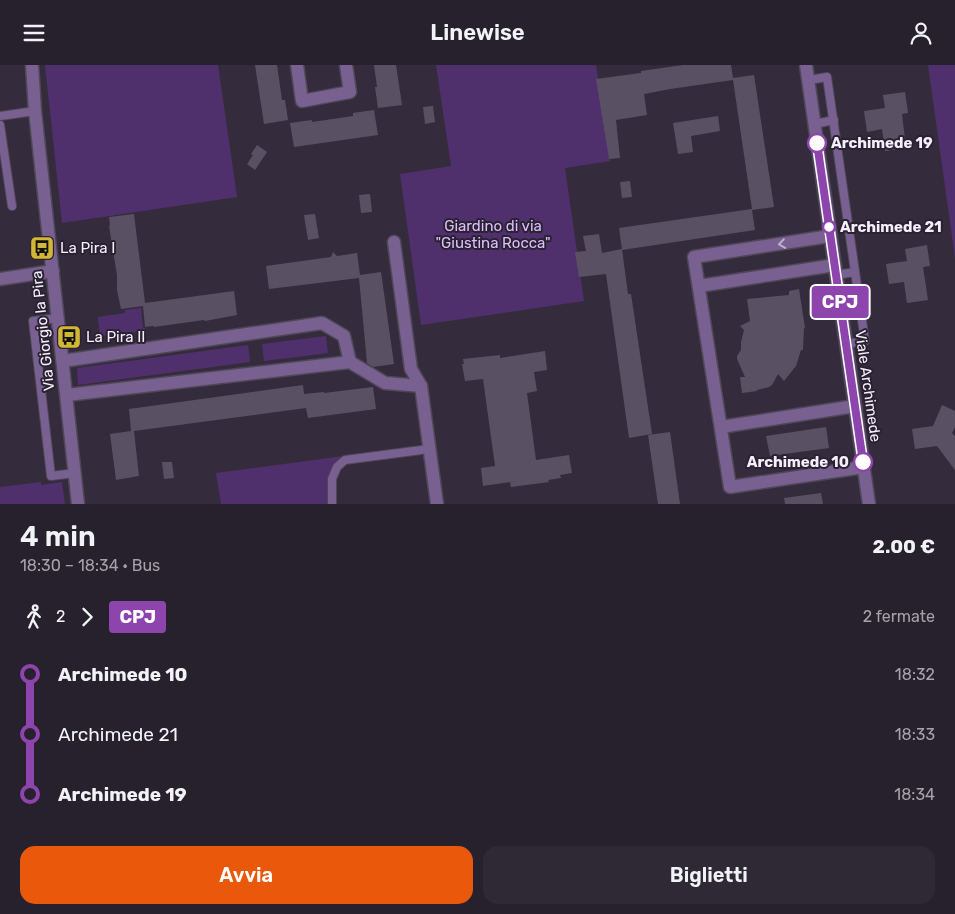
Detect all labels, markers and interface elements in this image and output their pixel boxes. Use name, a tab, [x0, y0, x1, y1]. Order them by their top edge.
icon: menu	[20, 19, 48, 47]
text: Linewise	[430, 19, 525, 46]
icon: person	[907, 19, 935, 47]
marker: Archimede 19	[807, 133, 827, 153]
place label: Archimede 19	[831, 134, 933, 152]
park label: Giardino di via "Giustina Rocca"	[435, 217, 551, 252]
place label: Archimede 21	[840, 218, 942, 236]
marker: Archimede 21	[822, 220, 836, 234]
bus stop icon: La Pira I	[29, 235, 55, 261]
one-way arrow	[778, 238, 787, 248]
place label: La Pira I	[60, 239, 115, 257]
street label: Via Giorgio la Pira	[28, 270, 58, 392]
line badge: CPJ	[811, 286, 869, 318]
text: CPJ	[822, 291, 858, 313]
bus stop icon: La Pira II	[56, 324, 82, 350]
place label: La Pira II	[86, 328, 145, 346]
street label: Viale Archimede	[851, 329, 885, 443]
marker: Archimede 10	[853, 452, 873, 472]
place label: Archimede 10	[747, 453, 849, 471]
text: 4 min	[20, 520, 96, 553]
text: 2.00 €	[873, 535, 935, 558]
text: 18:30 – 18:34 · Bus	[20, 556, 160, 575]
icon: walk	[20, 603, 48, 631]
icon: forward	[73, 603, 101, 631]
text: CPJ	[119, 606, 156, 628]
text: 2	[56, 607, 65, 626]
text: 2 fermate	[863, 607, 935, 626]
text: Archimede 10	[58, 663, 188, 686]
text: 18:32	[895, 665, 935, 684]
text: Archimede 21	[58, 723, 178, 746]
text: 18:33	[895, 725, 935, 744]
text: Archimede 19	[58, 783, 187, 806]
text: 18:34	[894, 785, 935, 804]
button: Avvia	[20, 846, 473, 904]
button: Biglietti	[483, 846, 935, 904]

